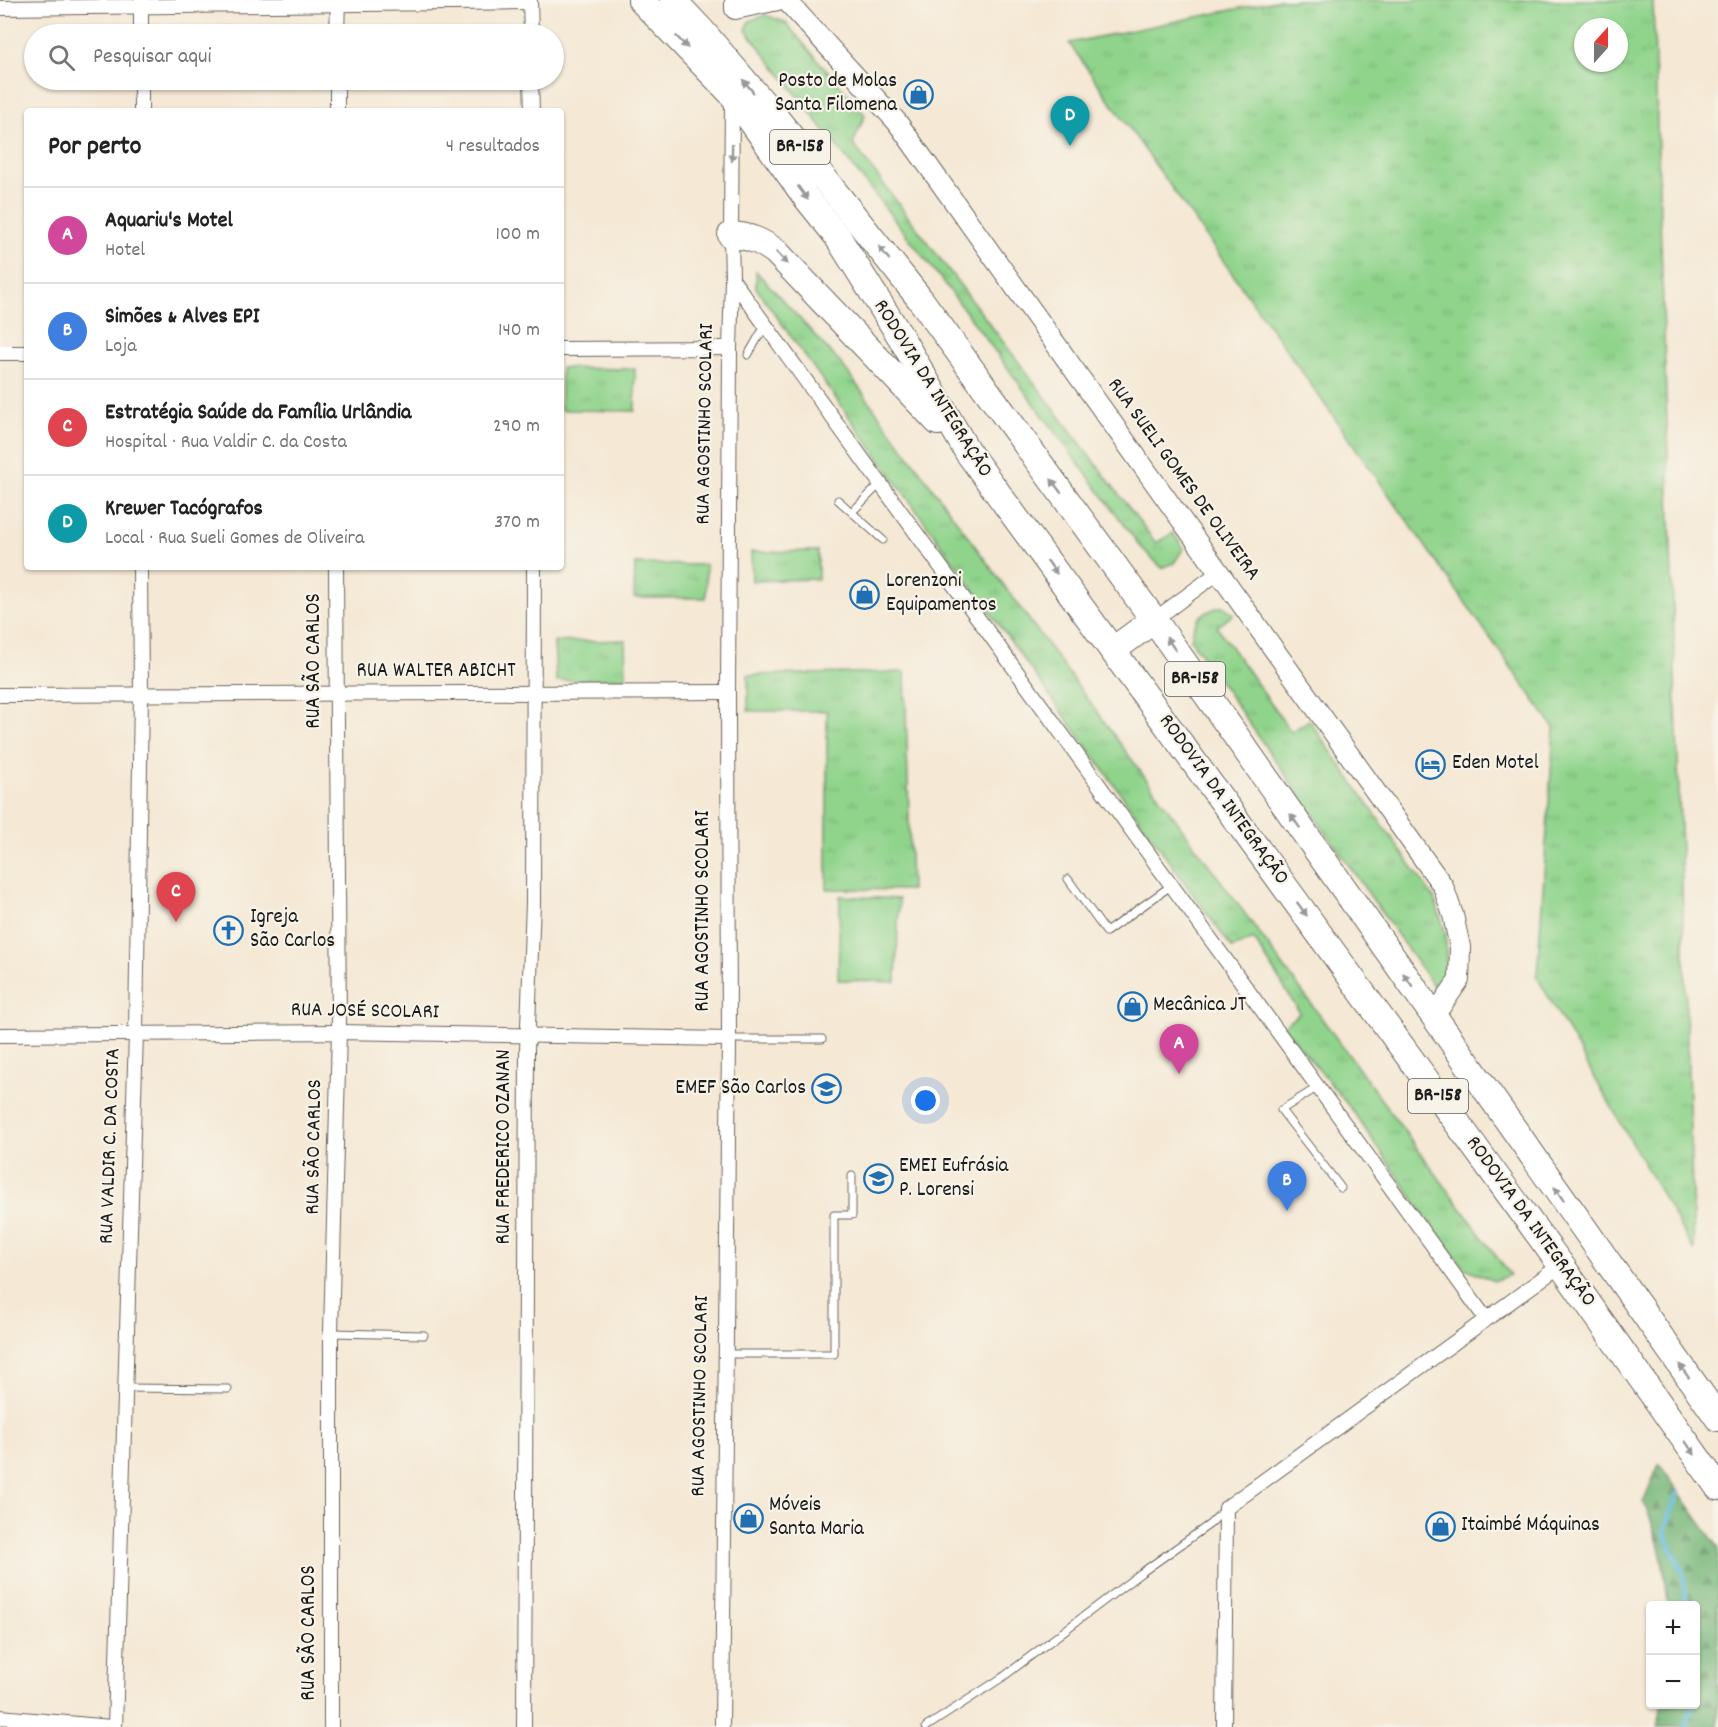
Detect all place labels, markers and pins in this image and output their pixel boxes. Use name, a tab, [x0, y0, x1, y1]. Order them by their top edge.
place label: Posto de Molas Santa Filomena	[775, 67, 898, 121]
shop icon: Posto de Molas Santa Filomena	[902, 78, 934, 110]
pin: D	[1050, 96, 1090, 146]
place label: Lorenzoni Equipamentos	[886, 567, 997, 621]
shop icon: Lorenzoni Equipamentos	[849, 578, 881, 610]
hotel icon: Eden Motel	[1415, 748, 1447, 780]
place label: Eden Motel	[1452, 749, 1539, 779]
pin: C	[156, 872, 195, 922]
place label: Igreja São Carlos	[250, 903, 335, 957]
church icon: Igreja São Carlos	[213, 914, 245, 946]
shop icon: Mecânica JT	[1116, 990, 1148, 1022]
place label: Mecânica JT	[1153, 991, 1247, 1021]
pin: A	[1160, 1024, 1198, 1074]
school or university icon: EMEF São Carlos	[811, 1073, 843, 1105]
place label: EMEF São Carlos	[675, 1074, 806, 1104]
place label: EMEI Eufrásia P. Lorensi	[899, 1152, 1010, 1206]
pin: B	[1268, 1162, 1306, 1211]
school or university icon: EMEI Eufrásia P. Lorensi	[862, 1163, 894, 1195]
place label: Móveis Santa Maria	[769, 1491, 865, 1545]
shop icon: Móveis Santa Maria	[732, 1502, 764, 1534]
shop icon: Itaimbé Máquinas	[1424, 1510, 1456, 1542]
place label: Itaimbé Máquinas	[1461, 1511, 1600, 1541]

